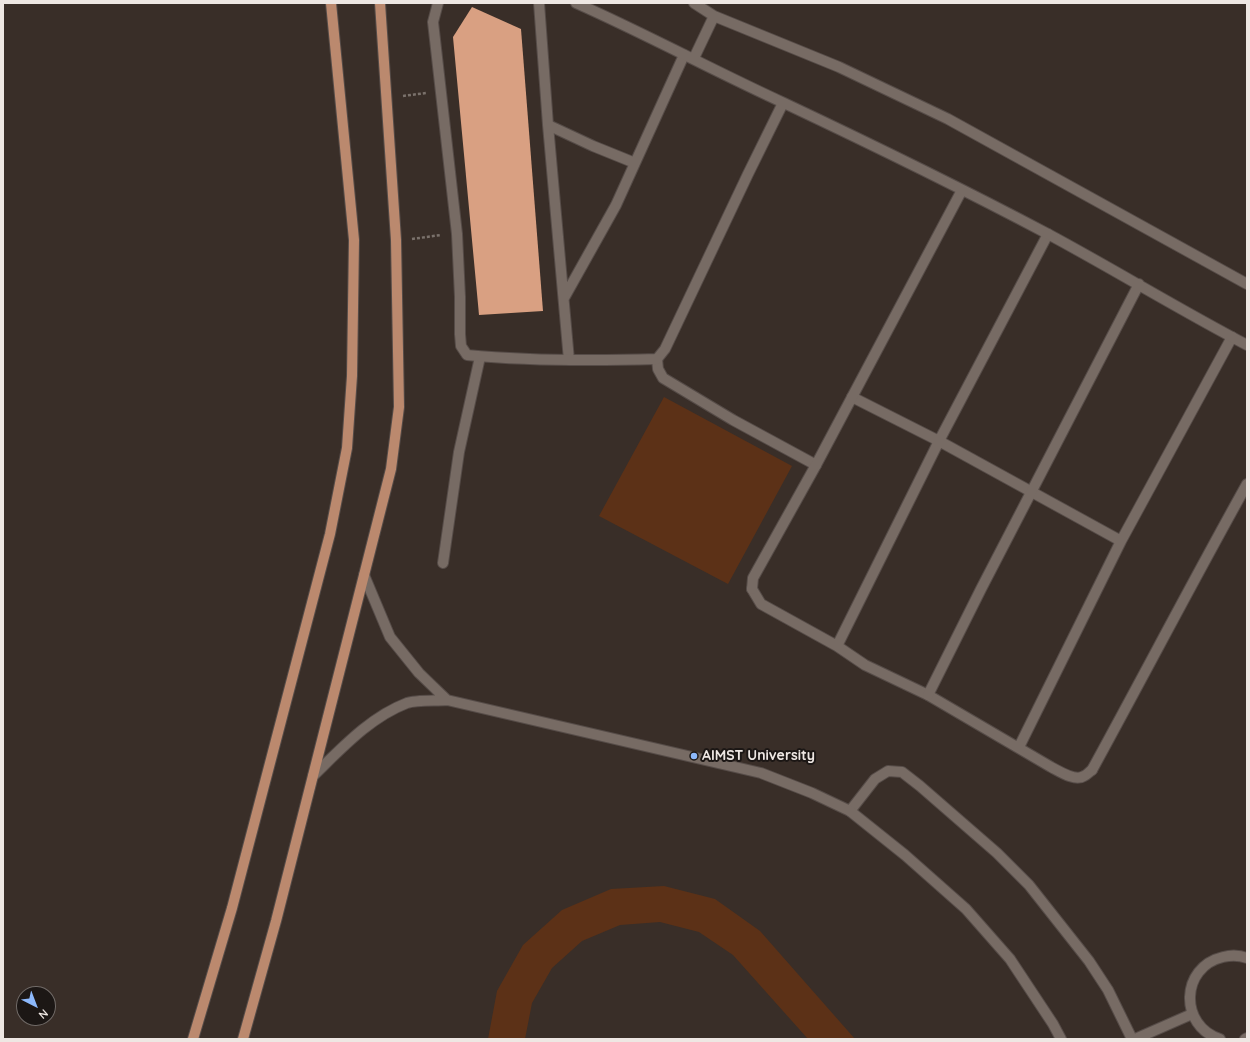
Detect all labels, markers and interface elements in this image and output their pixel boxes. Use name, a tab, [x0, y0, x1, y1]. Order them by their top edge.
place label: AIMST University	[702, 748, 815, 764]
marker: AIMST University	[689, 751, 699, 761]
north arrow	[16, 986, 56, 1026]
text: N	[36, 1006, 51, 1022]

